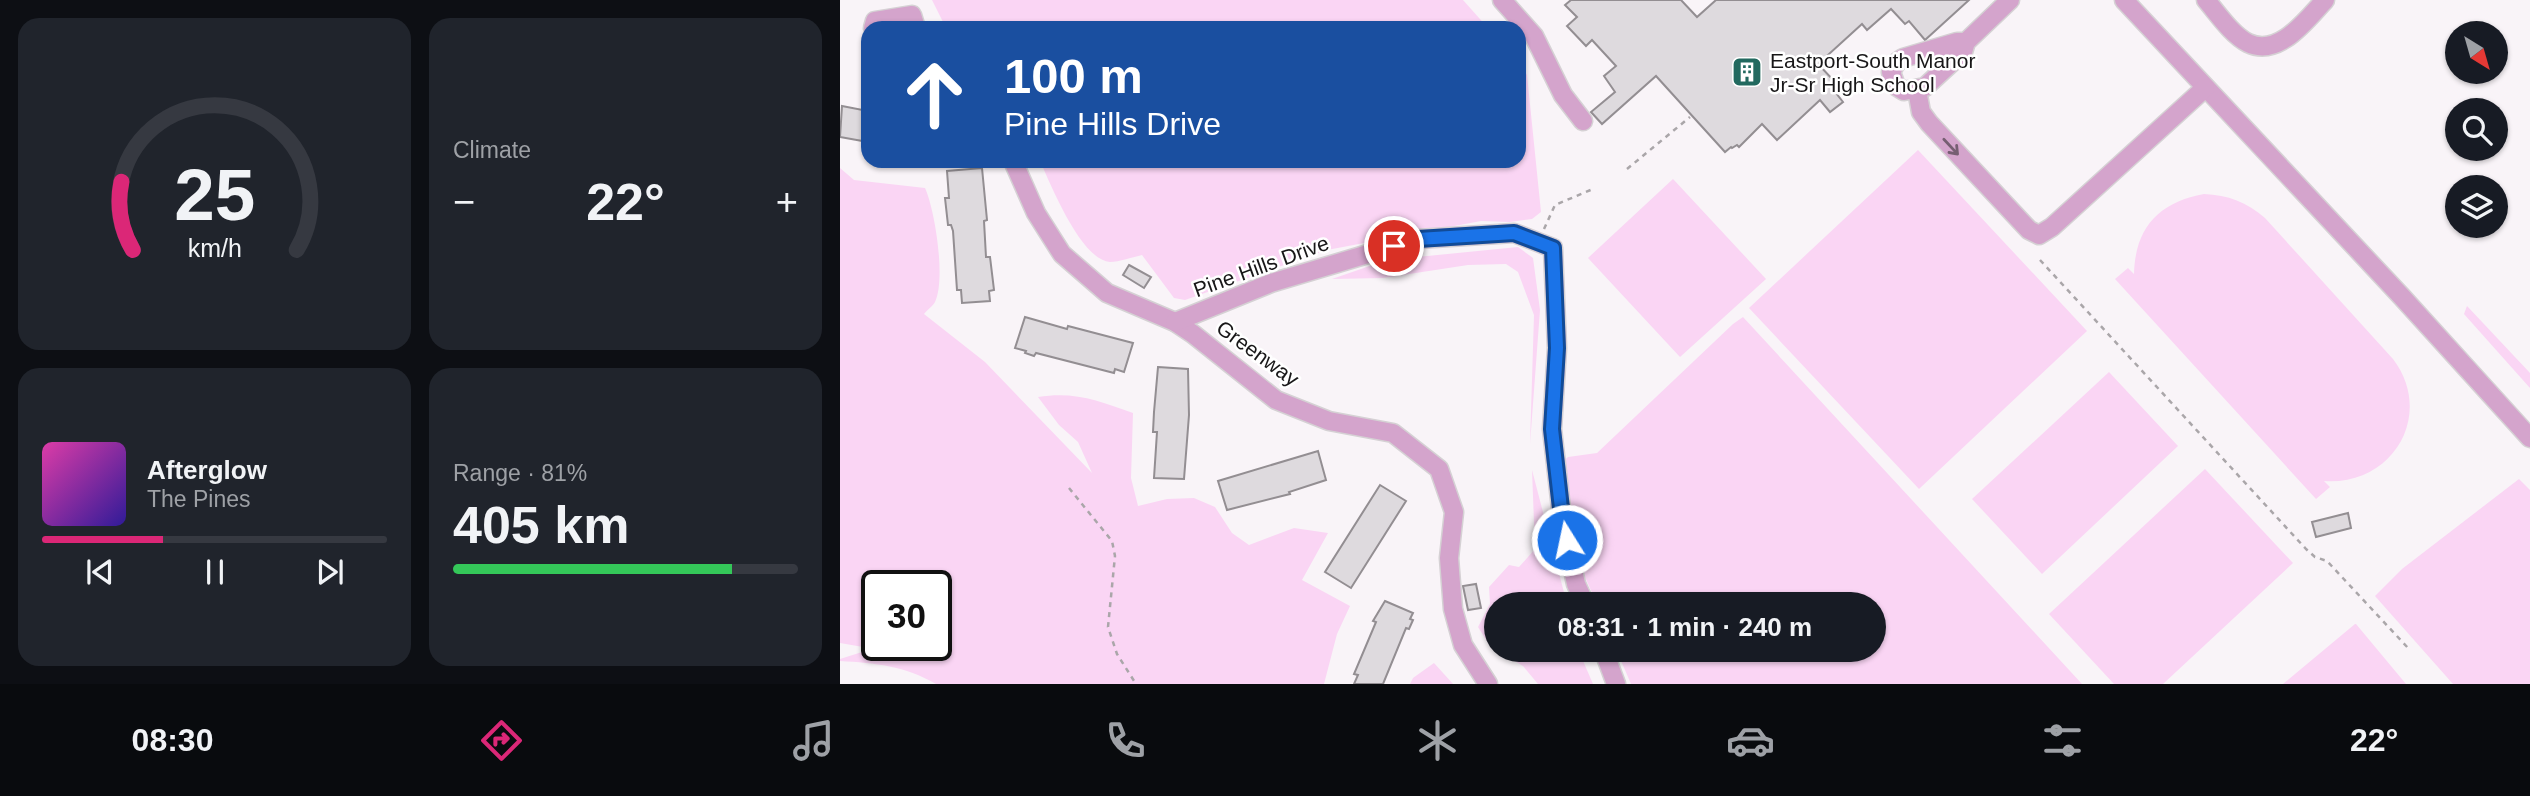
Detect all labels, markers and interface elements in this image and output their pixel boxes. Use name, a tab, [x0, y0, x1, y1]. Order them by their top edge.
north arrow	[2445, 21, 2508, 84]
map controls	[2445, 21, 2508, 238]
icon: ahead	[889, 49, 980, 140]
text: 100 m	[1004, 49, 1143, 103]
place label: Eastport-South Manor Jr-Sr High School	[1770, 49, 1975, 96]
building icon: Eastport-South Manor Jr-Sr High School	[1730, 55, 1764, 89]
button: search	[2445, 98, 2508, 161]
text: Pine Hills Drive	[1004, 106, 1221, 142]
text: Climate	[453, 137, 531, 163]
one-way arrow	[1943, 138, 1959, 156]
text: 25	[174, 154, 255, 235]
text: 22°	[586, 173, 665, 231]
button: layers	[2445, 175, 2508, 238]
text: −	[453, 181, 475, 223]
text: +	[776, 181, 798, 223]
pin	[1364, 216, 1424, 276]
icon: arrive	[1375, 227, 1413, 265]
street label: Pine Hills Drive	[1190, 231, 1332, 301]
text: km/h	[187, 234, 242, 262]
street label: Greenway	[1213, 316, 1304, 391]
text: Afterglow	[147, 455, 267, 485]
text: Range · 81%	[453, 460, 587, 486]
text: The Pines	[147, 486, 251, 512]
text: 405 km	[453, 496, 629, 554]
position arrow	[1530, 503, 1604, 577]
icon: previous	[81, 553, 119, 591]
icon: pause	[196, 553, 234, 591]
icon: next	[311, 553, 349, 591]
speed limit sign: 30	[861, 570, 952, 661]
text: 08:31 · 1 min · 240 m	[1558, 612, 1812, 642]
icon: directions	[477, 716, 526, 765]
icon: music	[789, 716, 838, 765]
icon: phone	[1101, 716, 1150, 765]
icon: climate	[1413, 716, 1462, 765]
icon: car	[1726, 716, 1775, 765]
icon: filters	[2038, 716, 2087, 765]
text: 08:30	[132, 722, 213, 758]
text: 22°	[2350, 722, 2398, 758]

